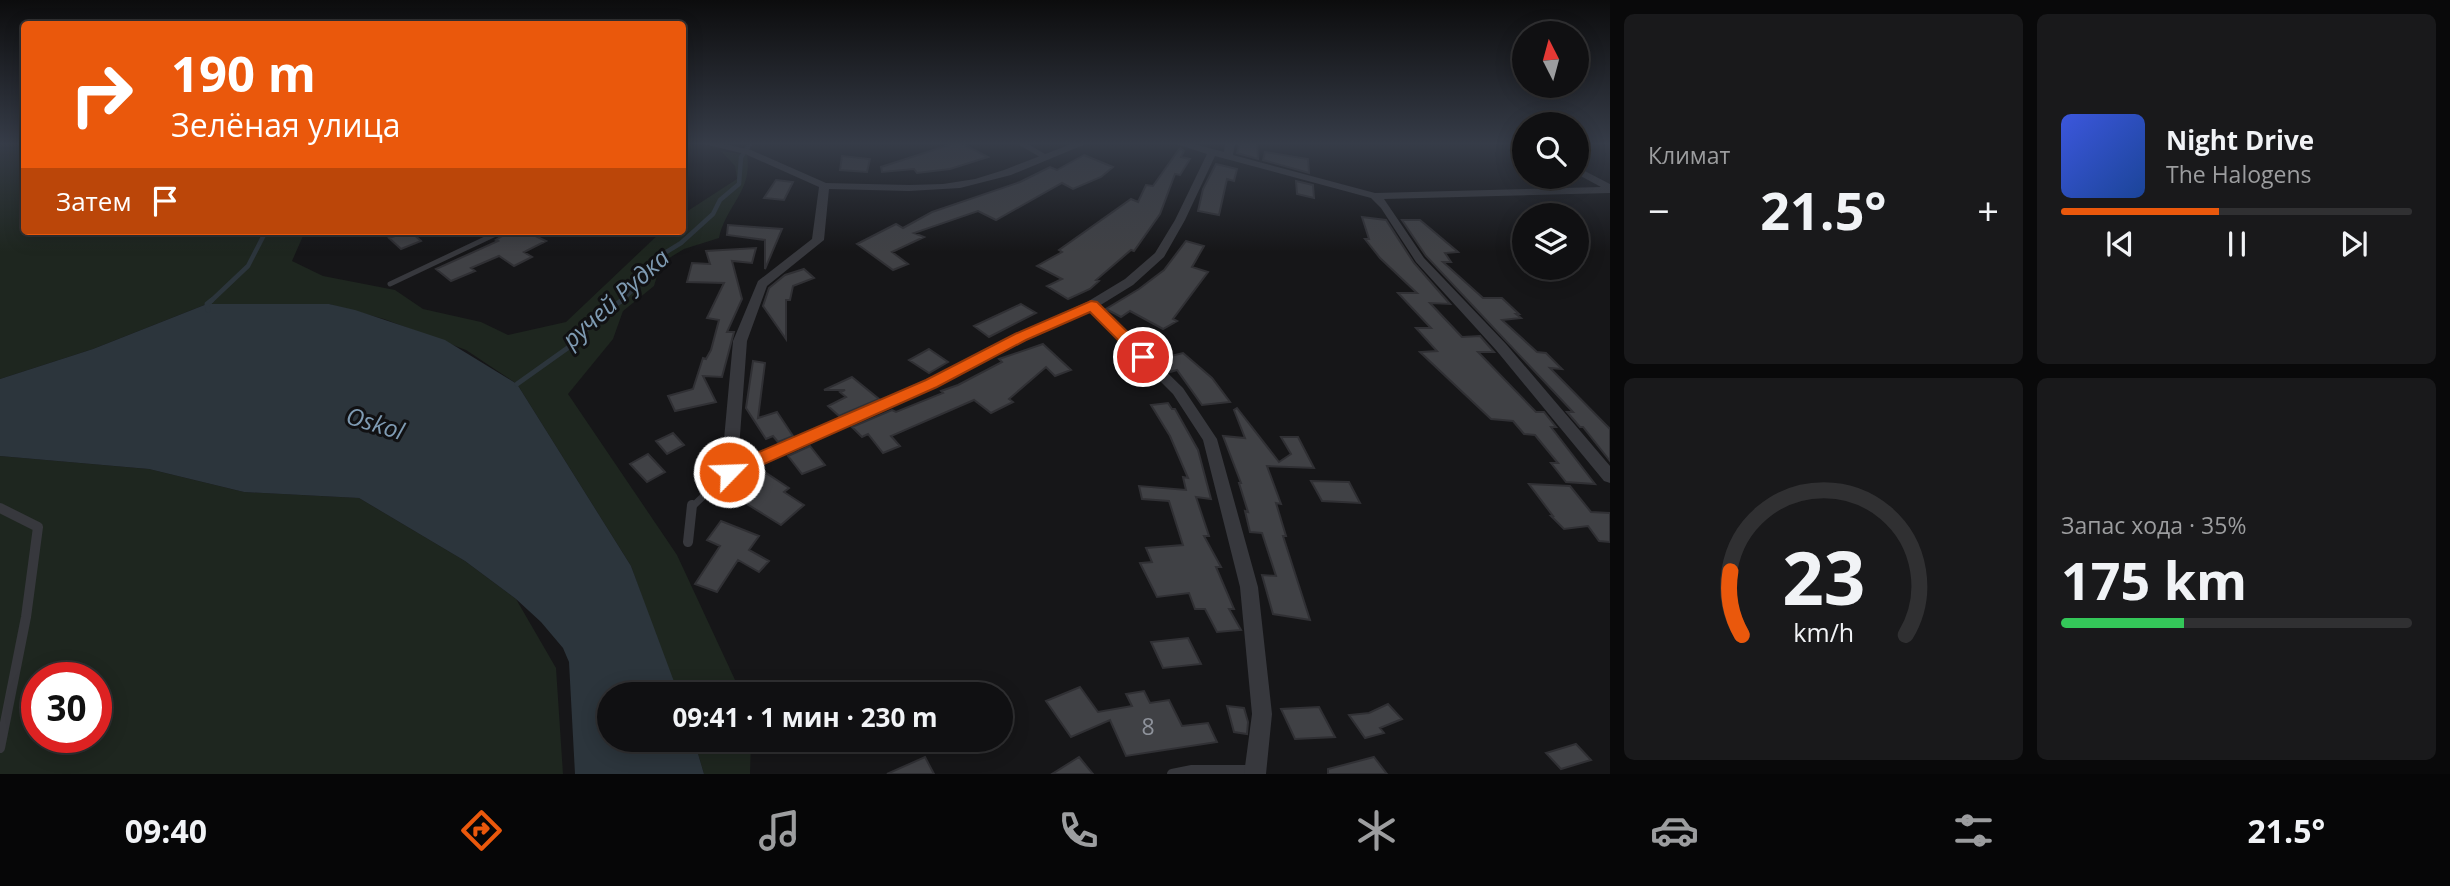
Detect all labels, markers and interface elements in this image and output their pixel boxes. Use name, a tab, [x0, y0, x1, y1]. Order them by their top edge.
north arrow	[1512, 21, 1589, 98]
map controls	[1512, 21, 1589, 280]
text: 190 m	[171, 40, 316, 106]
icon: right	[56, 49, 147, 140]
text: Зелёная улица	[171, 103, 400, 146]
button: search	[1512, 112, 1589, 189]
text: Night Drive	[2166, 122, 2314, 158]
text: Климат	[1648, 139, 1730, 171]
text: The Halogens	[2166, 158, 2312, 190]
text: 21.5°	[1760, 174, 1887, 245]
icon: arrive	[146, 182, 184, 220]
text: Затем	[56, 183, 132, 219]
text: −	[1648, 184, 1670, 236]
text: +	[1977, 184, 1999, 236]
button: layers	[1512, 203, 1589, 280]
icon: previous	[2101, 225, 2139, 263]
icon: pause	[2218, 225, 2256, 263]
icon: next	[2335, 225, 2373, 263]
water label: ручей Рудка	[554, 241, 676, 355]
pin	[1113, 327, 1173, 387]
icon: arrive	[1124, 338, 1162, 376]
water label: Oskol	[342, 398, 409, 447]
position arrow	[692, 435, 766, 509]
text: Запас хода · 35%	[2061, 509, 2246, 541]
text: 23	[1782, 527, 1865, 626]
text: 175 km	[2061, 544, 2247, 615]
text: km/h	[1793, 615, 1854, 649]
speed limit sign: 30	[21, 662, 112, 753]
text: 09:41 · 1 мин · 230 m	[672, 699, 938, 735]
house number: 8	[1141, 710, 1155, 742]
icon: directions	[457, 806, 506, 855]
icon: music	[755, 806, 804, 855]
icon: phone	[1054, 806, 1103, 855]
icon: climate	[1352, 806, 1401, 855]
icon: car	[1650, 806, 1699, 855]
icon: filters	[1949, 806, 1998, 855]
text: 09:40	[125, 809, 207, 852]
text: 21.5°	[2247, 809, 2325, 852]

